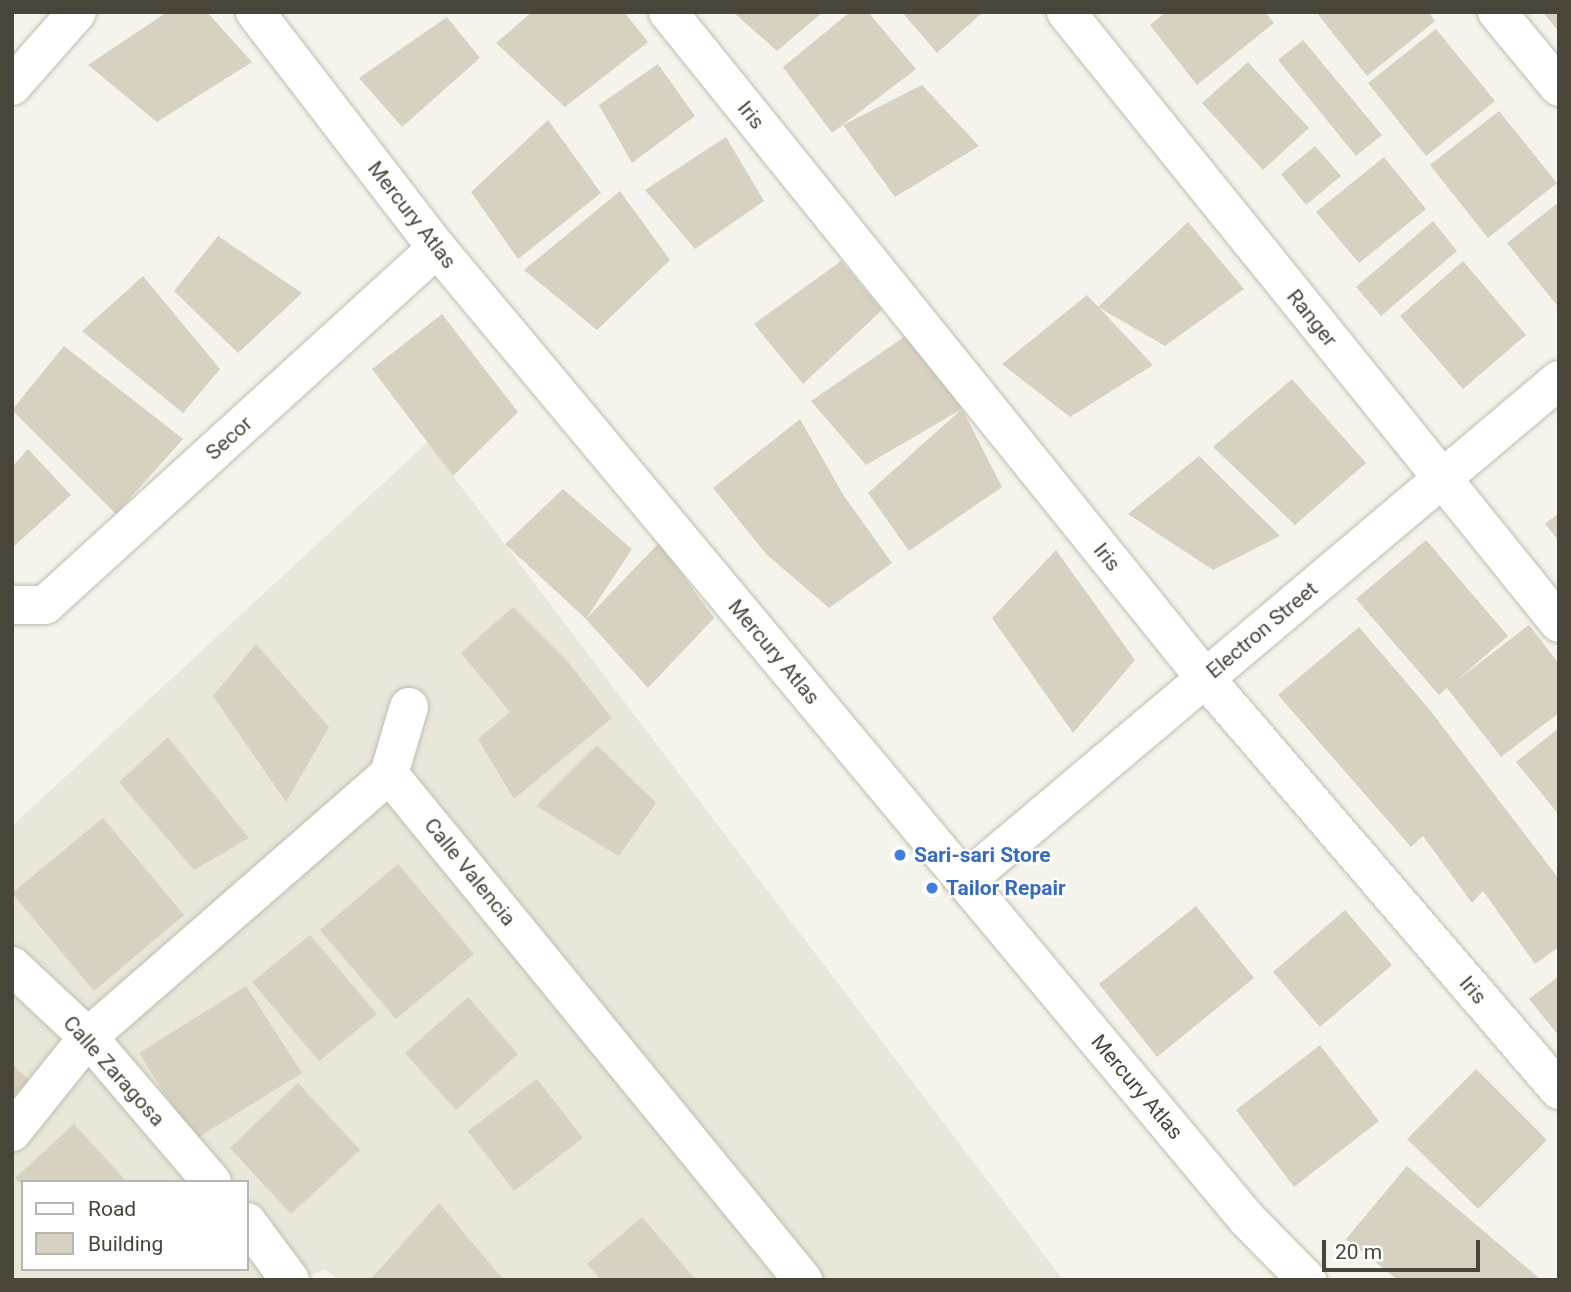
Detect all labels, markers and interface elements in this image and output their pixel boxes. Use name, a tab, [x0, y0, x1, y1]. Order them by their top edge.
street label: Iris	[732, 96, 770, 134]
street label: Mercury Atlas	[362, 156, 462, 274]
street label: Ranger	[1281, 284, 1343, 352]
street label: Secor	[201, 411, 257, 465]
street label: Iris	[1088, 538, 1126, 576]
street label: Electron Street	[1201, 576, 1323, 684]
street label: Mercury Atlas	[723, 594, 825, 710]
street label: Calle Valencia	[419, 813, 521, 931]
place label: Sari-sari Store	[914, 842, 1051, 868]
marker: Sari-sari Store	[892, 847, 908, 863]
place label: Tailor Repair	[946, 875, 1066, 901]
marker: Tailor Repair	[924, 880, 940, 896]
street label: Iris	[1454, 971, 1492, 1009]
street label: Calle Zaragosa	[58, 1011, 170, 1131]
street label: Mercury Atlas	[1086, 1029, 1188, 1145]
legend	[21, 1180, 248, 1271]
text: Road	[88, 1197, 136, 1221]
scale bar	[1326, 1226, 1484, 1270]
text: Building	[88, 1232, 163, 1256]
text: 20 m	[1335, 1240, 1382, 1264]

